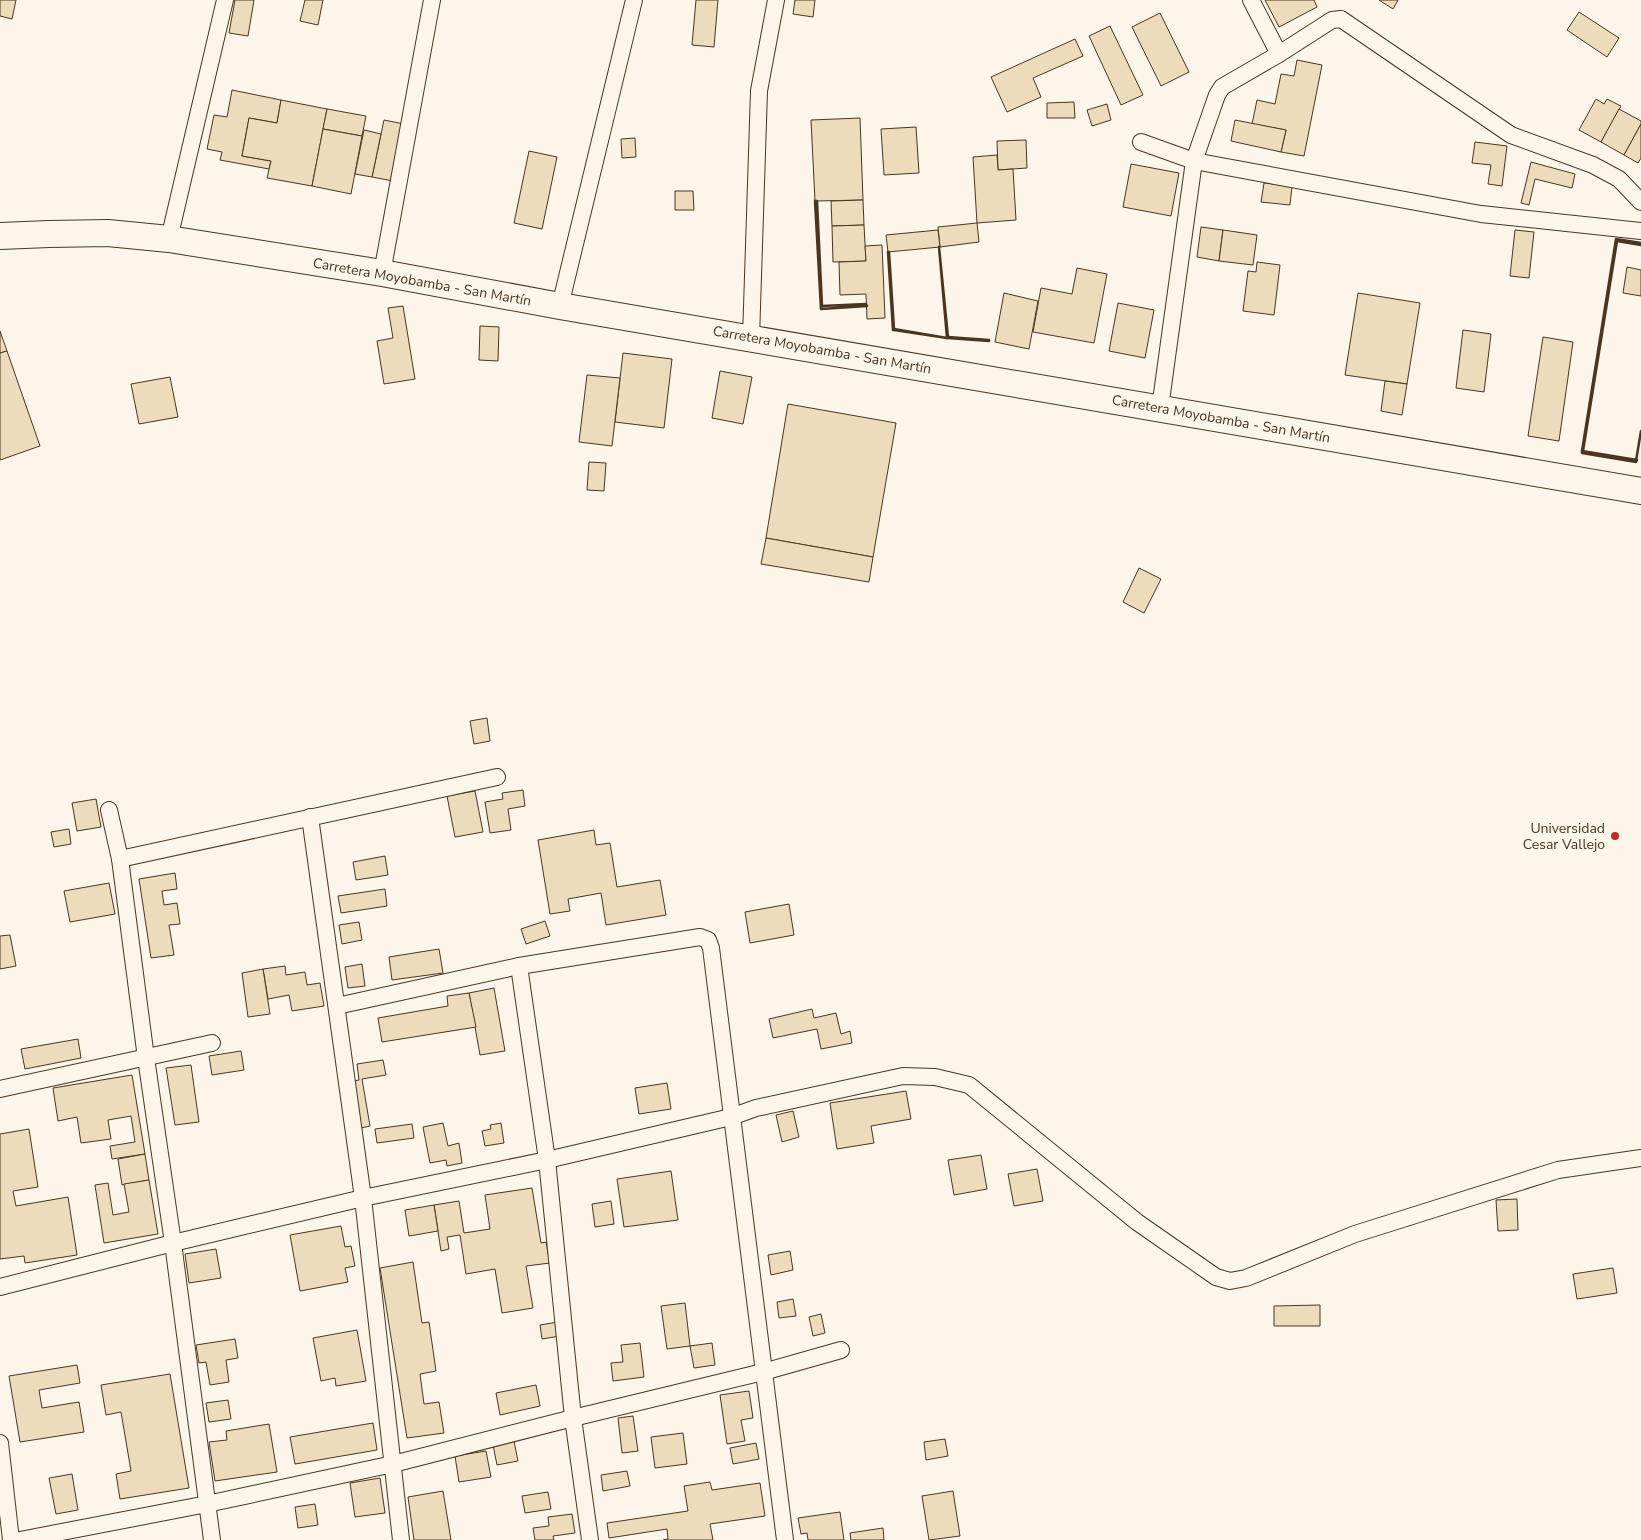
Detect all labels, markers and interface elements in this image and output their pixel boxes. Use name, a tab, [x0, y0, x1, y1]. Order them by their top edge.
street label: Carretera Moyobamba - San Martín	[311, 253, 533, 311]
street label: Carretera Moyobamba - San Martín	[711, 321, 933, 379]
street label: Carretera Moyobamba - San Martín	[1110, 390, 1332, 448]
place label: Universidad Cesar Vallejo	[1523, 819, 1605, 854]
marker: Universidad Cesar Vallejo	[1609, 830, 1621, 842]

